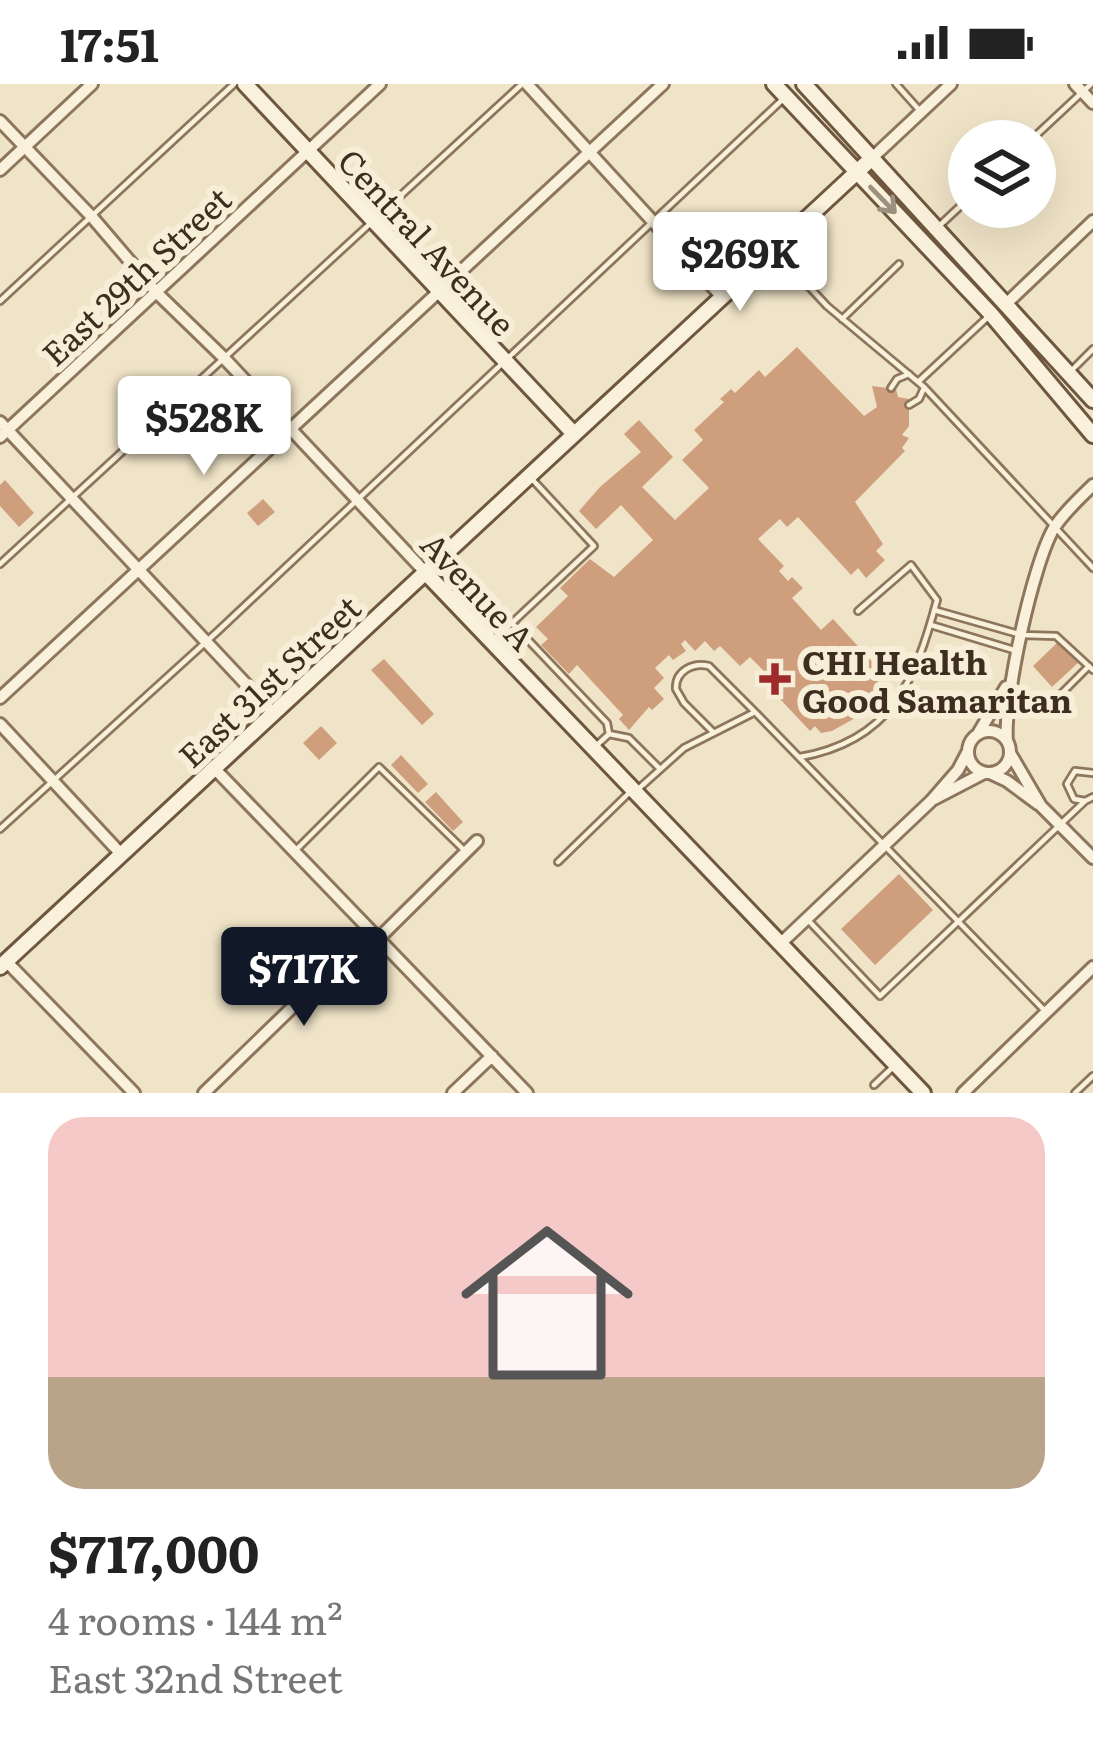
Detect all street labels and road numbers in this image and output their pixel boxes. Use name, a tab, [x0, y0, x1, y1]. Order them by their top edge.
street label: Central Avenue	[328, 136, 528, 346]
street label: East 29th Street	[29, 174, 241, 376]
street label: Avenue A	[411, 520, 547, 660]
street label: East 31st Street	[166, 582, 370, 777]

